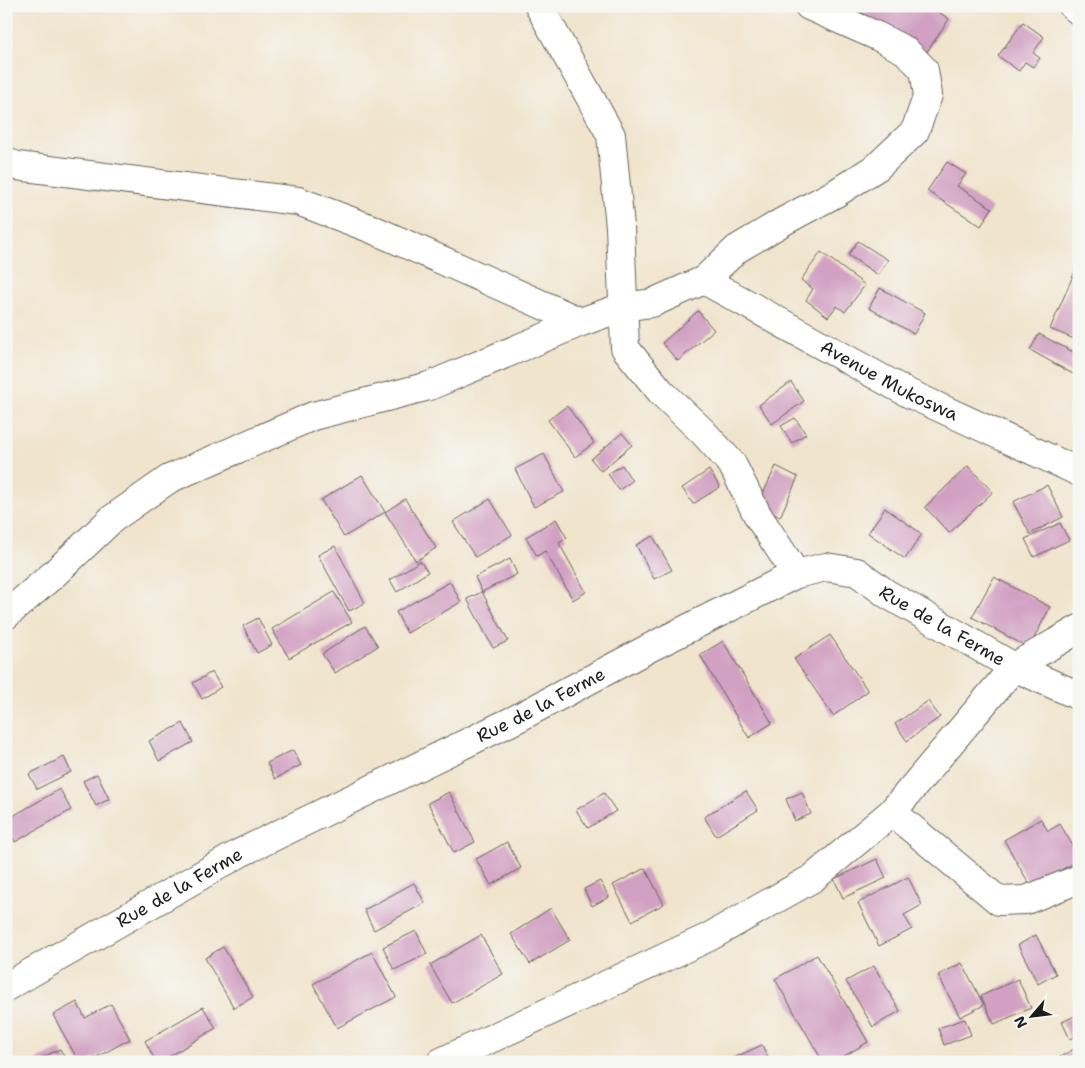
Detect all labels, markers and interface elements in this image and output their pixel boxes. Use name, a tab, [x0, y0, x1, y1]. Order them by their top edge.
street label: Avenue Mukoswa	[816, 335, 962, 427]
street label: Rue de la Ferme	[874, 580, 1010, 671]
street label: Rue de la Ferme	[473, 662, 609, 748]
street label: Rue de la Ferme	[112, 842, 247, 933]
north arrow	[1008, 990, 1058, 1040]
text: N	[1010, 1013, 1031, 1031]

